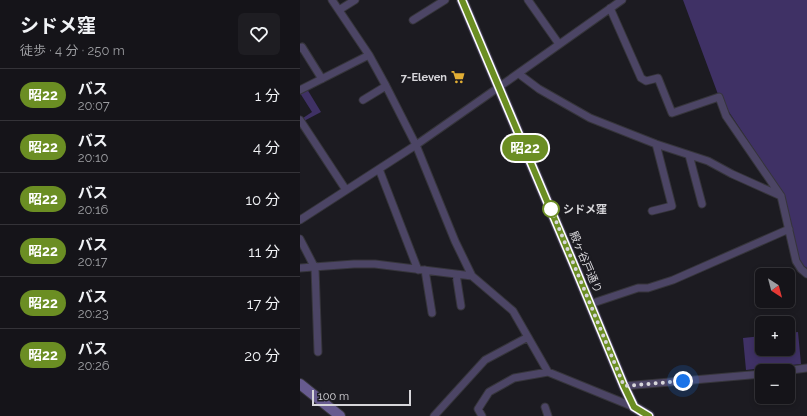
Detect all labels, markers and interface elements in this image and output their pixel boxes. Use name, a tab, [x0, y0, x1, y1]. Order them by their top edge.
button: heart	[238, 13, 280, 55]
text: シドメ窪	[20, 14, 96, 36]
text: 徒歩 · 4 分 · 250 m	[20, 43, 125, 58]
supermarket icon: 7-Eleven	[450, 69, 466, 85]
place label: 7-Eleven	[401, 71, 447, 84]
text: バス	[78, 80, 108, 98]
text: 昭22	[28, 87, 58, 103]
text: 1 分	[255, 87, 280, 105]
text: 20:07	[78, 98, 110, 113]
text: バス	[78, 132, 108, 150]
line badge: 昭22	[502, 135, 548, 161]
text: 昭22	[28, 139, 58, 155]
text: 4 分	[253, 139, 280, 157]
text: 昭22	[510, 140, 540, 156]
text: 20:10	[78, 150, 109, 165]
text: バス	[78, 184, 108, 202]
text: 昭22	[28, 191, 58, 207]
text: 10 分	[246, 191, 280, 209]
marker: シドメ窪	[542, 200, 560, 218]
text: 20:16	[78, 202, 108, 217]
place label: シドメ窪	[563, 203, 607, 216]
street label: 殿ヶ谷戸通り	[567, 229, 604, 295]
text: バス	[78, 236, 108, 254]
text: 昭22	[28, 243, 58, 259]
text: 11 分	[248, 243, 280, 261]
text: 20:17	[78, 254, 107, 269]
north arrow	[755, 268, 795, 308]
map controls	[755, 268, 795, 404]
text: バス	[78, 288, 108, 306]
text: 昭22	[28, 295, 58, 311]
text: 17 分	[247, 295, 280, 313]
text: 20:23	[78, 306, 109, 321]
button: +	[755, 316, 795, 356]
text: バス	[78, 340, 108, 358]
text: 昭22	[28, 347, 58, 363]
text: 20 分	[244, 347, 280, 365]
text: 20:26	[78, 358, 110, 373]
button: −	[755, 364, 795, 404]
your location	[673, 371, 693, 391]
scale bar	[312, 388, 411, 407]
text: 100 m	[318, 390, 349, 403]

